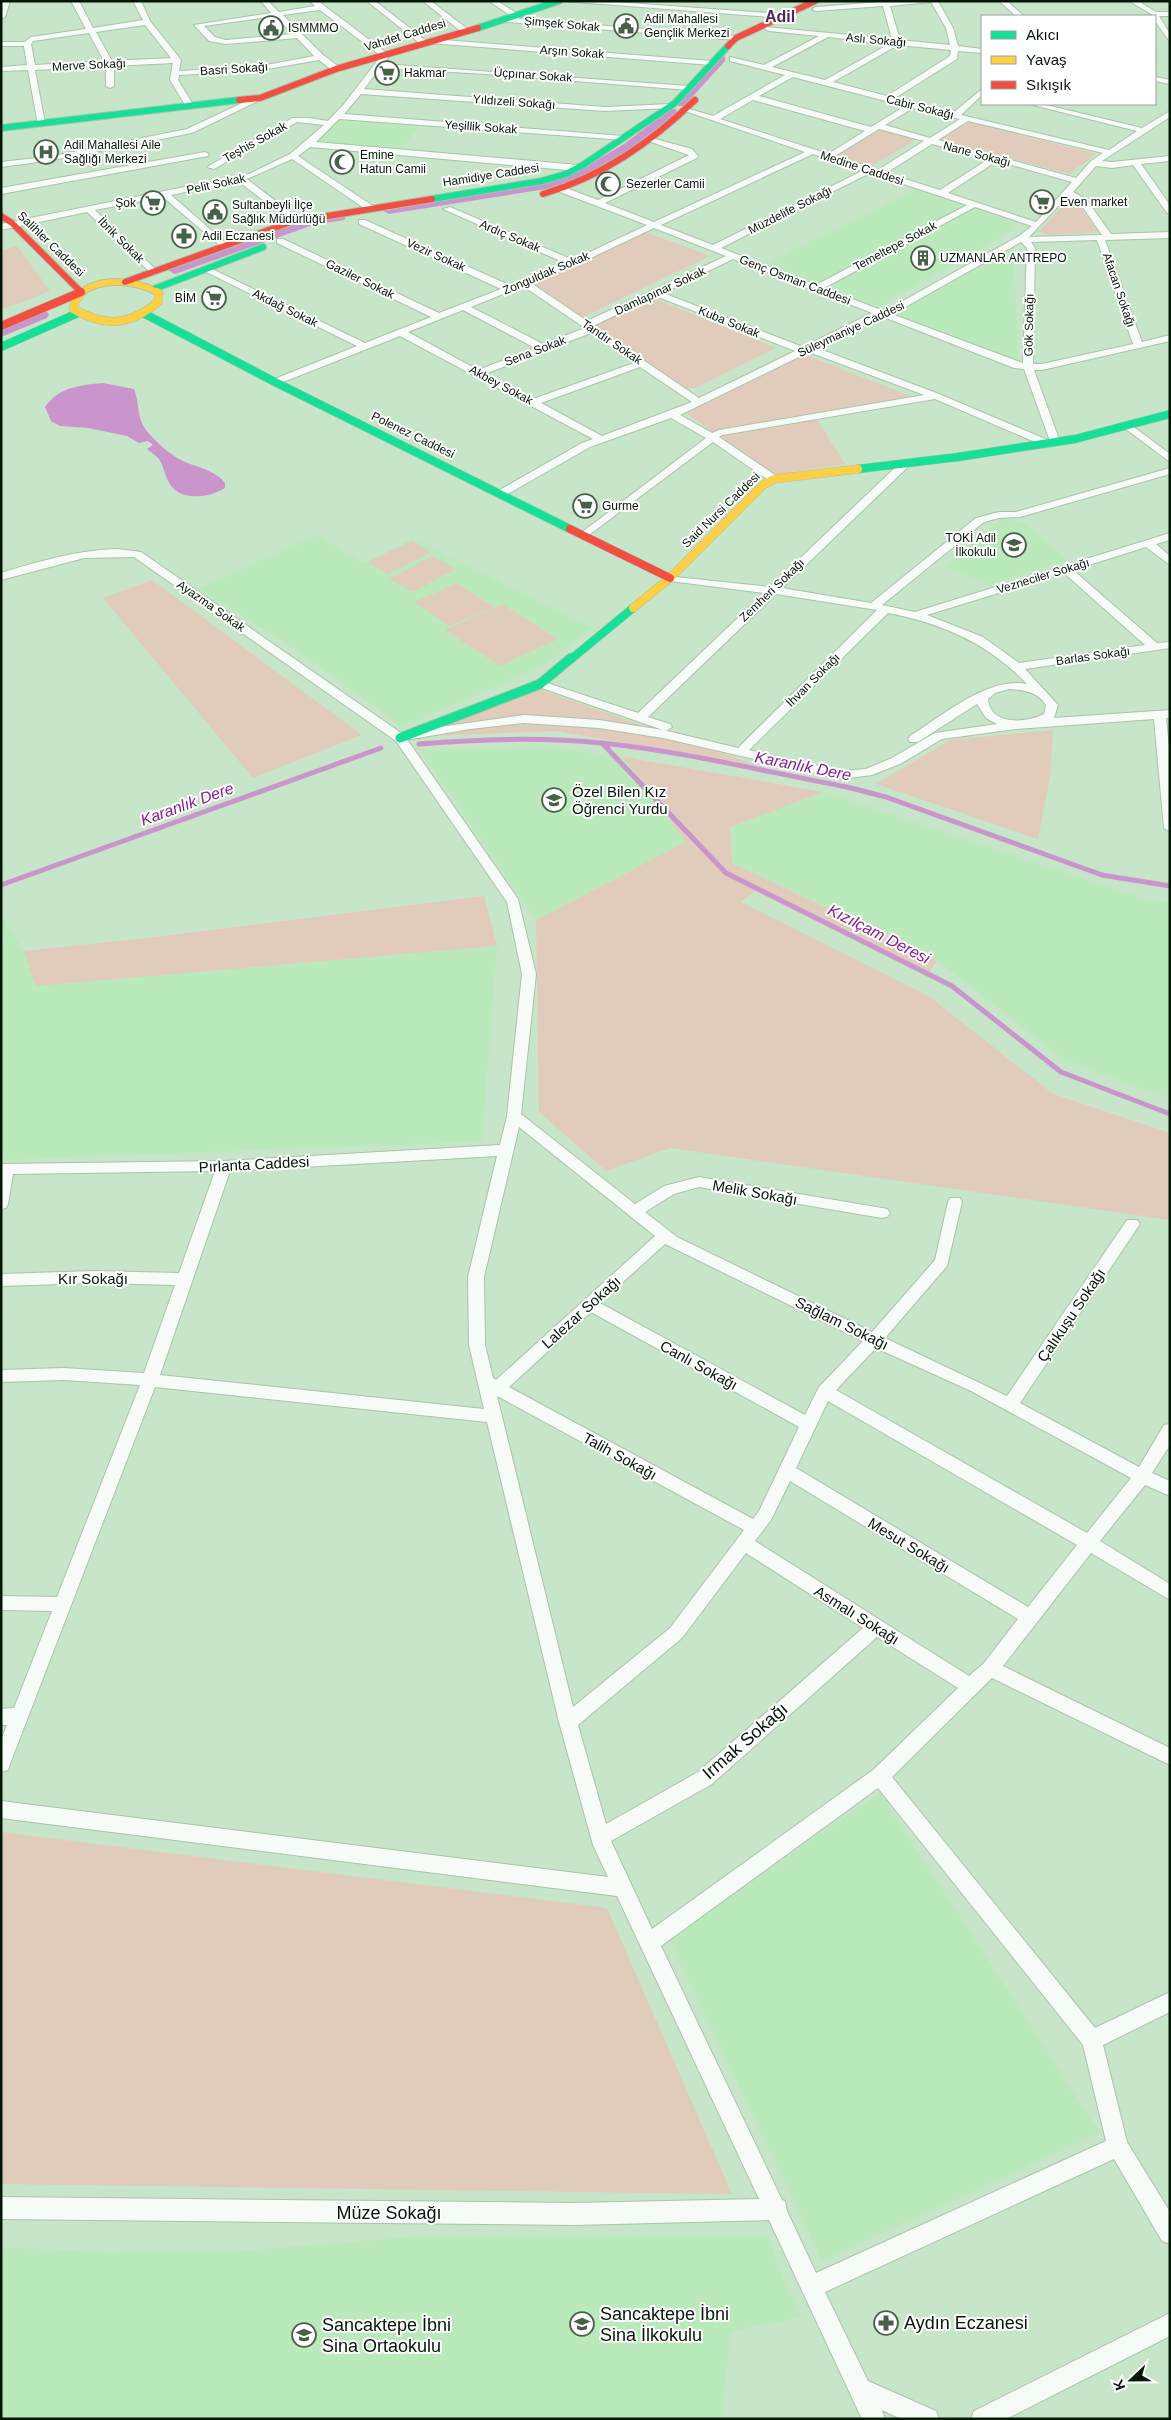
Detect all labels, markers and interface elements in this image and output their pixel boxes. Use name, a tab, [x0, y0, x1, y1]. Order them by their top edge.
district label: Adil	[765, 8, 795, 25]
place label: Adil Mahallesi Gençlik Merkezi	[644, 12, 729, 40]
public building icon: Adil Mahallesi Gençlik Merkezi	[613, 13, 639, 39]
street label: Şimşek Sokak	[524, 14, 601, 34]
public building icon: ISMMMO	[258, 15, 284, 41]
legend	[981, 15, 1156, 105]
street label: Vahdet Caddesi	[363, 16, 447, 54]
place label: ISMMMO	[288, 21, 339, 35]
text: Akıcı	[1026, 26, 1059, 43]
street label: Aslı Sokağı	[845, 30, 907, 50]
street label: Arşın Sokak	[539, 43, 606, 61]
text: Yavaş	[1026, 51, 1067, 68]
street label: Merve Sokağı	[52, 56, 126, 74]
street label: Basri Sokağı	[200, 60, 268, 78]
supermarket icon: Hakmar	[374, 60, 400, 86]
street label: Üçpınar Sokak	[493, 65, 574, 85]
place label: Hakmar	[404, 66, 446, 80]
text: Sıkışık	[1026, 76, 1072, 93]
street label: Yıldızeli Sokağı	[472, 92, 556, 112]
street label: Cabir Sokağı	[885, 92, 955, 122]
street label: Yeşillik Sokak	[444, 117, 519, 137]
street label: Teşhis Sokak	[221, 118, 290, 165]
place label: Adil Mahallesi Aile Sağlığı Merkezi	[64, 138, 161, 166]
street label: Nane Sokağı	[942, 138, 1012, 170]
hospital icon: Adil Mahallesi Aile Sağlığı Merkezi	[33, 139, 59, 165]
place label: Emine Hatun Camii	[360, 148, 426, 176]
street label: Medine Caddesi	[819, 148, 905, 188]
mosque icon: Emine Hatun Camii	[329, 149, 355, 175]
street label: Hamidiye Caddesi	[442, 160, 540, 190]
street label: Pelit Sokak	[185, 171, 248, 197]
mosque icon: Sezerler Camii	[595, 171, 621, 197]
place label: Sezerler Camii	[626, 177, 705, 191]
street label: Müzdelife Sokağı	[746, 183, 834, 237]
supermarket icon: Even market	[1029, 189, 1055, 215]
supermarket icon: Şok	[140, 190, 166, 216]
place label: Even market	[1060, 195, 1128, 209]
place label: Şok	[115, 196, 137, 210]
place label: Sultanbeyli İlçe Sağlık Müdürlüğü	[232, 198, 325, 226]
public building icon: Sultanbeyli İlçe Sağlık Müdürlüğü	[202, 199, 228, 225]
street label: Salihler Caddesi	[15, 209, 87, 279]
street label: İbrik Sokak	[95, 214, 148, 267]
street label: Ardıç Sokak	[477, 217, 543, 255]
street label: Temeltepe Sokak	[851, 218, 940, 274]
pharmacy icon: Adil Eczanesi	[171, 223, 197, 249]
place label: Adil Eczanesi	[202, 229, 274, 243]
street label: Vezir Sokak	[404, 236, 469, 275]
building icon: UZMANLAR ANTREPO	[910, 245, 936, 271]
street label: Zonguldak Sokak	[501, 248, 592, 298]
place label: UZMANLAR ANTREPO	[940, 251, 1067, 265]
street label: Afacan Sokağı	[1100, 251, 1138, 329]
street label: Genç Osman Caddesi	[737, 252, 853, 308]
street label: Gaziler Sokak	[323, 256, 398, 302]
street label: Damlapınar Sokak	[612, 263, 709, 318]
supermarket icon: BİM	[201, 285, 227, 311]
street label: Akdağ Sokak	[250, 286, 321, 330]
place label: BİM	[175, 291, 196, 305]
street label: Gök Sokağı	[1021, 294, 1037, 356]
street label: Süleymaniye Caddesi	[795, 298, 907, 360]
street label: Kuba Sokak	[696, 303, 763, 341]
street label: Tandır Sokak	[579, 317, 646, 368]
street label: Sena Sokak	[502, 333, 569, 369]
street label: Akbey Sokak	[467, 362, 536, 408]
street label: Polenez Caddesi	[369, 409, 457, 461]
street label: Said Nursi Caddesi	[679, 469, 763, 551]
supermarket icon: Gurme	[572, 493, 598, 519]
place label: Gurme	[602, 499, 639, 513]
place label: TOKİ Adil İlkokulu	[946, 531, 996, 559]
school or university icon: TOKİ Adil İlkokulu	[1001, 532, 1027, 558]
street label: Vezneciler Sokağı	[995, 555, 1091, 597]
street label: Zemheri Sokağı	[737, 556, 807, 624]
street label: Ayazma Sokak	[174, 577, 249, 635]
street label: Barlas Sokağı	[1055, 644, 1131, 668]
street label: İhvan Sokağı	[783, 650, 843, 710]
water label: Karanlık Dere	[753, 748, 853, 784]
water label: Karanlık Dere	[138, 779, 236, 829]
place label: Özel Bilen Kız Öğrenci Yurdu	[572, 783, 668, 817]
school or university icon: Özel Bilen Kız Öğrenci Yurdu	[541, 787, 567, 813]
water label: Kızılçam Deresi	[825, 901, 933, 967]
street label: Pırlanta Caddesi	[198, 1153, 310, 1175]
street label: Melik Sokağı	[711, 1176, 799, 1208]
street label: Çalıkuşu Sokağı	[1033, 1265, 1109, 1365]
street label: Kır Sokağı	[58, 1270, 128, 1287]
street label: Lalezar Sokağı	[538, 1272, 624, 1352]
street label: Sağlam Sokağı	[793, 1293, 891, 1353]
street label: Canlı Sokağı	[657, 1337, 741, 1393]
street label: Talih Sokağı	[580, 1429, 660, 1483]
street label: Mesut Sokağı	[865, 1514, 953, 1576]
street label: Asmalı Sokağı	[811, 1582, 903, 1648]
street label: Irmak Sokağı	[698, 1699, 792, 1783]
street label: Müze Sokağı	[336, 2203, 442, 2223]
place label: Sancaktepe İbni Sina İlkokulu	[600, 2304, 729, 2345]
pharmacy icon: Aydın Eczanesi	[873, 2310, 899, 2336]
school or university icon: Sancaktepe İbni Sina İlkokulu	[569, 2311, 595, 2337]
place label: Aydın Eczanesi	[904, 2313, 1028, 2333]
place label: Sancaktepe İbni Sina Ortaokulu	[322, 2315, 451, 2356]
school or university icon: Sancaktepe İbni Sina Ortaokulu	[291, 2322, 317, 2348]
north arrow	[1106, 2355, 1156, 2405]
text: K	[1110, 2377, 1128, 2393]

